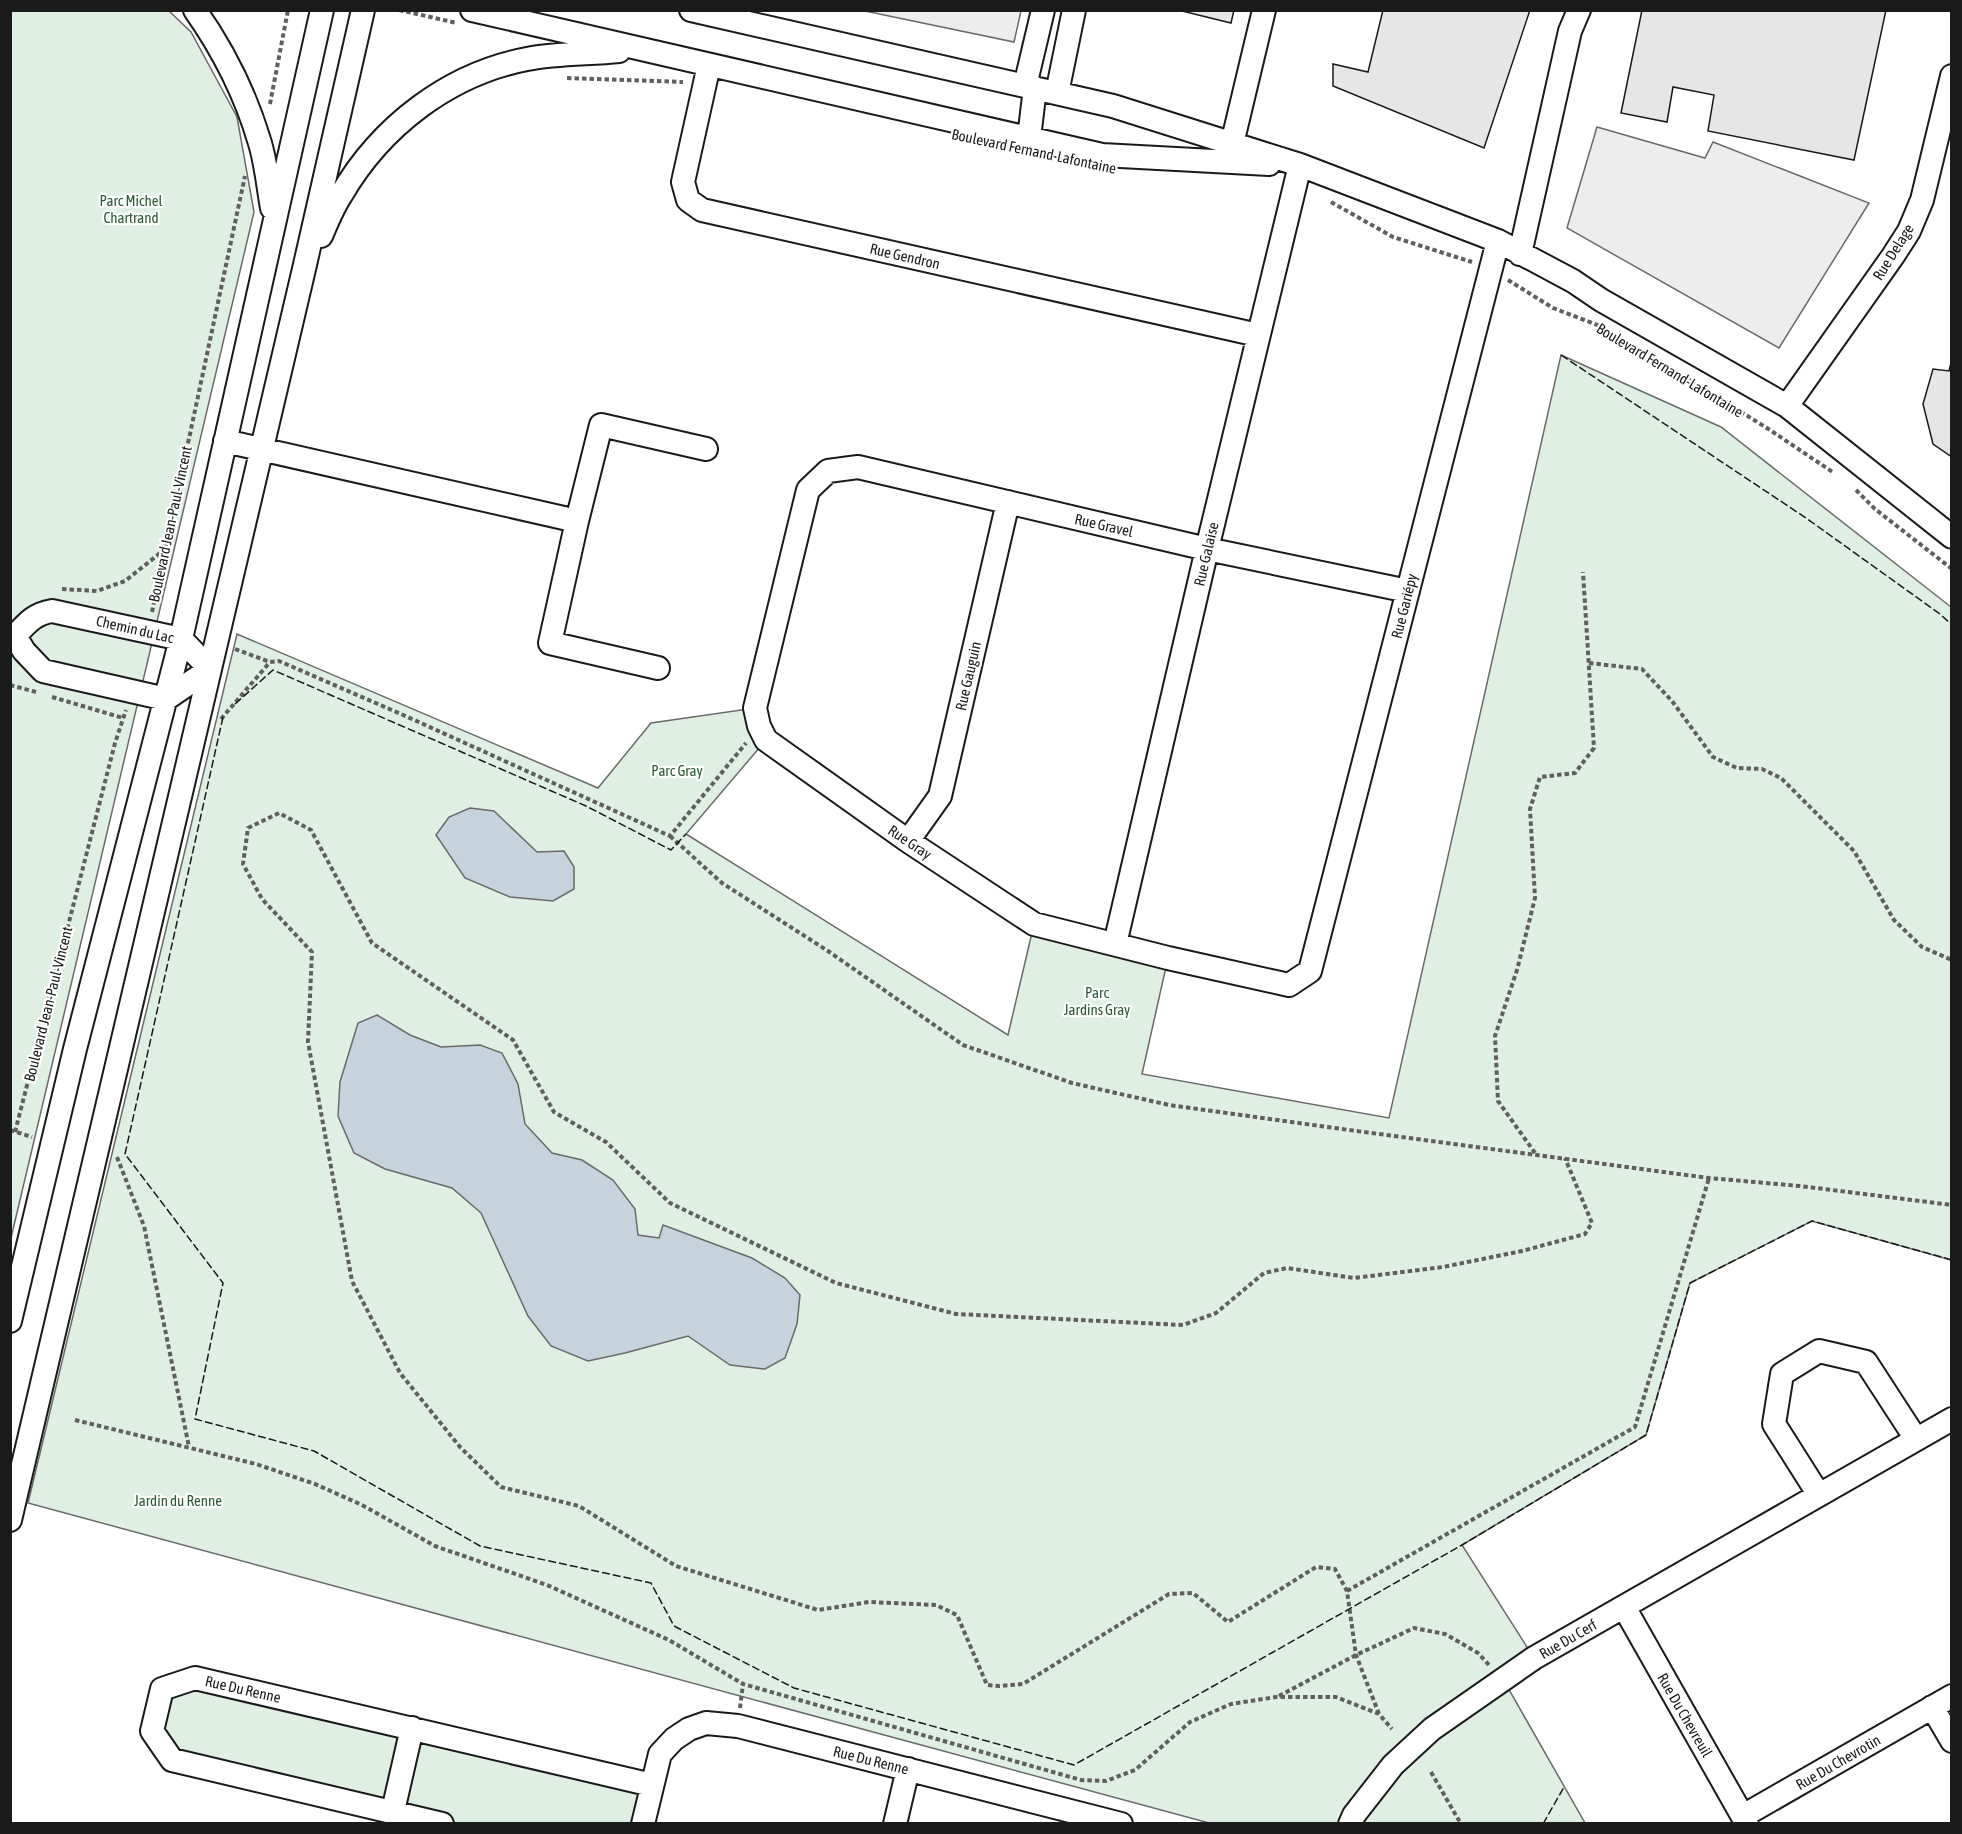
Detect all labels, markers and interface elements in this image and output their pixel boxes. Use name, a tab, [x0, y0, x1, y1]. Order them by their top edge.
street label: Boulevard Fernand-Lafontaine	[950, 125, 1118, 177]
park label: Parc Michel Chartrand	[99, 192, 163, 226]
street label: Rue Delage	[1869, 221, 1917, 283]
street label: Rue Gendron	[868, 240, 942, 272]
street label: Boulevard Fernand-Lafontaine	[1594, 319, 1747, 421]
street label: Boulevard Jean-Paul-Vincent	[145, 444, 195, 604]
street label: Rue Gravel	[1073, 510, 1135, 540]
street label: Rue Galaise	[1190, 520, 1222, 588]
street label: Rue Gariépy	[1388, 572, 1420, 640]
street label: Chemin du Lac	[95, 612, 176, 646]
street label: Rue Gauguin	[952, 640, 984, 712]
park label: Parc Gray	[651, 762, 703, 779]
street label: Rue Gray	[885, 821, 935, 863]
street label: Boulevard Jean-Paul-Vincent	[21, 925, 75, 1083]
park label: Parc Jardins Gray	[1064, 984, 1130, 1018]
park label: Jardin du Renne	[134, 1492, 222, 1509]
street label: Rue Du Cerf	[1536, 1616, 1600, 1662]
street label: Rue Du Chevreuil	[1654, 1670, 1716, 1760]
street label: Rue Du Renne	[204, 1672, 283, 1706]
street label: Rue Du Chevrotin	[1793, 1731, 1883, 1793]
street label: Rue Du Renne	[832, 1742, 911, 1778]

